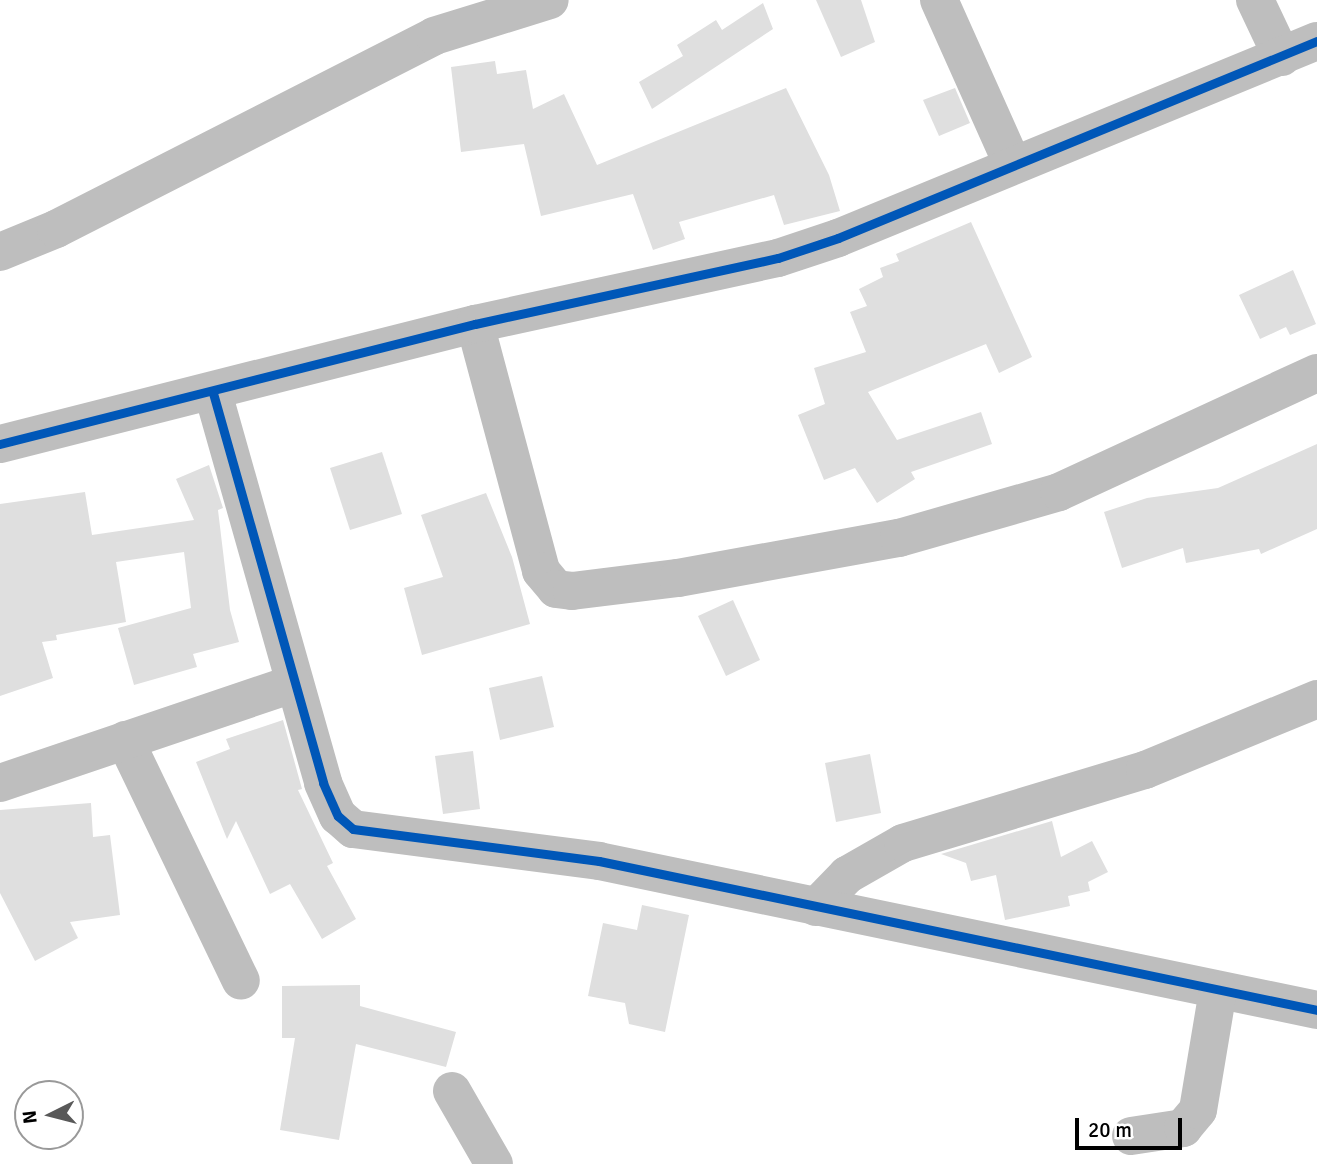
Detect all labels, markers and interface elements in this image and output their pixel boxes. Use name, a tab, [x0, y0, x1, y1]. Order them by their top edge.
north arrow	[14, 1080, 84, 1150]
scale bar	[1079, 1104, 1186, 1148]
text: N	[17, 1109, 43, 1125]
text: 20 m	[1088, 1117, 1132, 1143]

